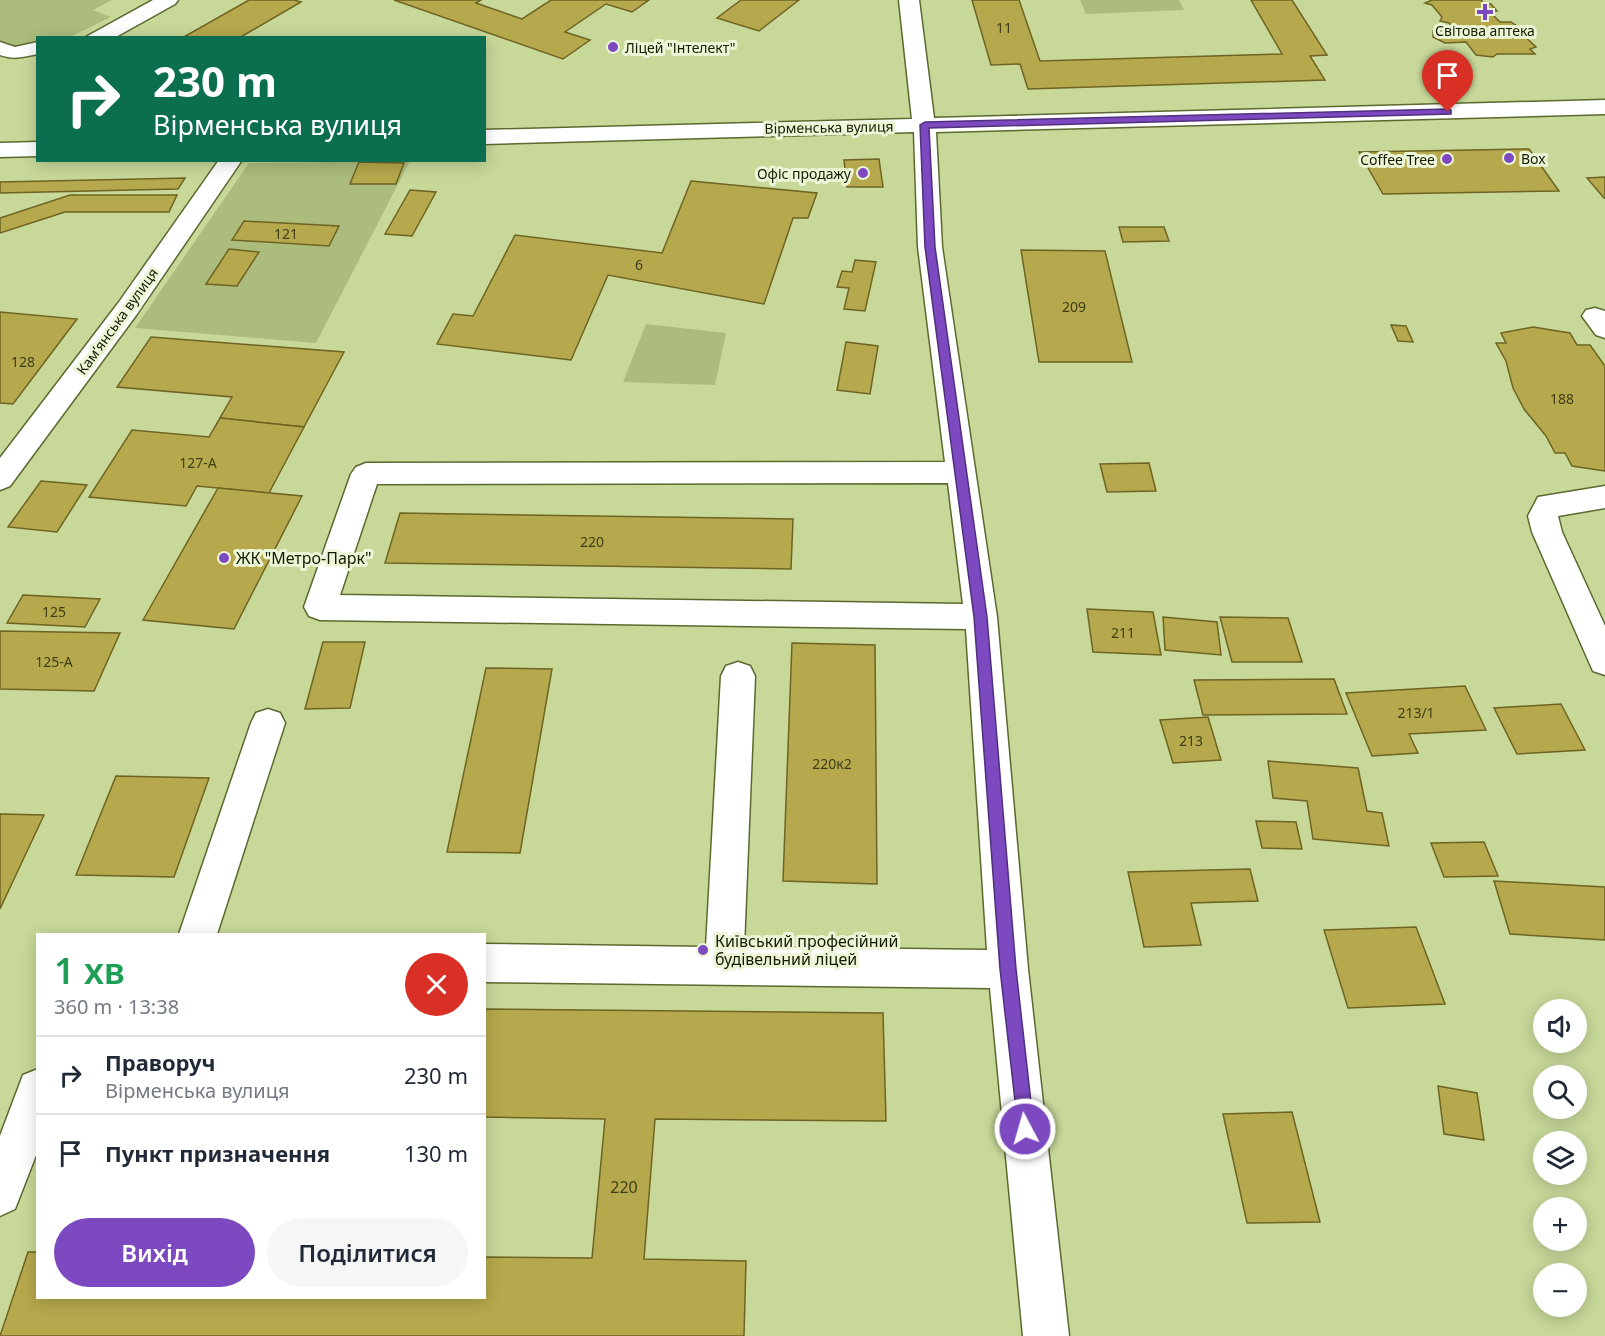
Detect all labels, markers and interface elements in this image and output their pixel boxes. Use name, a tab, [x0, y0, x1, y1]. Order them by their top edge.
marker: Світова аптека	[1478, 5, 1492, 19]
house number: 11	[996, 18, 1012, 37]
place label: Світова аптека	[1435, 21, 1535, 40]
place label: Ліцей "Інтелект"	[625, 38, 735, 57]
marker: Ліцей "Інтелект"	[606, 40, 620, 54]
pin	[1422, 50, 1473, 112]
text: 230 m	[153, 52, 277, 109]
icon: arrive	[1431, 59, 1464, 92]
icon: right	[54, 60, 132, 138]
text: Вірменська вулиця	[153, 106, 402, 143]
street label: Вірменська вулиця	[764, 116, 894, 138]
place label: Box	[1521, 149, 1546, 168]
place label: Coffee Tree	[1360, 150, 1435, 169]
marker: Box	[1502, 151, 1516, 165]
marker: Coffee Tree	[1440, 152, 1454, 166]
place label: Офіс продажу	[757, 164, 852, 183]
marker: Офіс продажу	[856, 166, 870, 180]
house number: 121	[274, 224, 298, 243]
house number: 6	[635, 255, 643, 274]
street label: Камʼянська вулиця	[72, 264, 162, 378]
house number: 209	[1062, 297, 1086, 316]
house number: 128	[11, 352, 35, 371]
house number: 188	[1550, 389, 1574, 408]
house number: 127-А	[179, 453, 217, 472]
house number: 220	[580, 532, 604, 551]
place label: ЖК "Метро-Парк"	[236, 547, 372, 569]
marker: ЖК "Метро-Парк"	[217, 551, 231, 565]
house number: 125	[42, 602, 66, 621]
house number: 211	[1111, 623, 1135, 642]
house number: 125-А	[35, 652, 73, 671]
house number: 213/1	[1397, 703, 1435, 722]
house number: 213	[1179, 731, 1203, 750]
house number: 220к2	[812, 754, 852, 773]
place label: Київський професійний будівельний ліцей	[715, 930, 898, 970]
marker: Київський професійний будівельний ліцей	[696, 943, 710, 957]
text: 1 хв	[54, 946, 125, 995]
button: close	[405, 953, 468, 1016]
text: 360 m · 13:38	[54, 993, 179, 1020]
map controls	[1533, 999, 1587, 1317]
button: sound	[1533, 999, 1587, 1053]
text: Праворуч	[105, 1047, 216, 1077]
icon: right	[54, 1059, 87, 1092]
text: 230 m	[404, 1060, 468, 1090]
button: search	[1533, 1065, 1587, 1119]
text: Вірменська вулиця	[105, 1077, 289, 1104]
position arrow	[993, 1097, 1057, 1161]
button: layers	[1533, 1131, 1587, 1185]
icon: arrive	[54, 1137, 87, 1170]
text: Пункт призначення	[105, 1138, 330, 1168]
text: 130 m	[404, 1138, 468, 1168]
house number: 220	[610, 1176, 638, 1198]
button: +	[1533, 1197, 1587, 1251]
button: Вихід	[54, 1218, 255, 1287]
button: Поділитися	[267, 1218, 468, 1287]
button: −	[1533, 1263, 1587, 1317]

